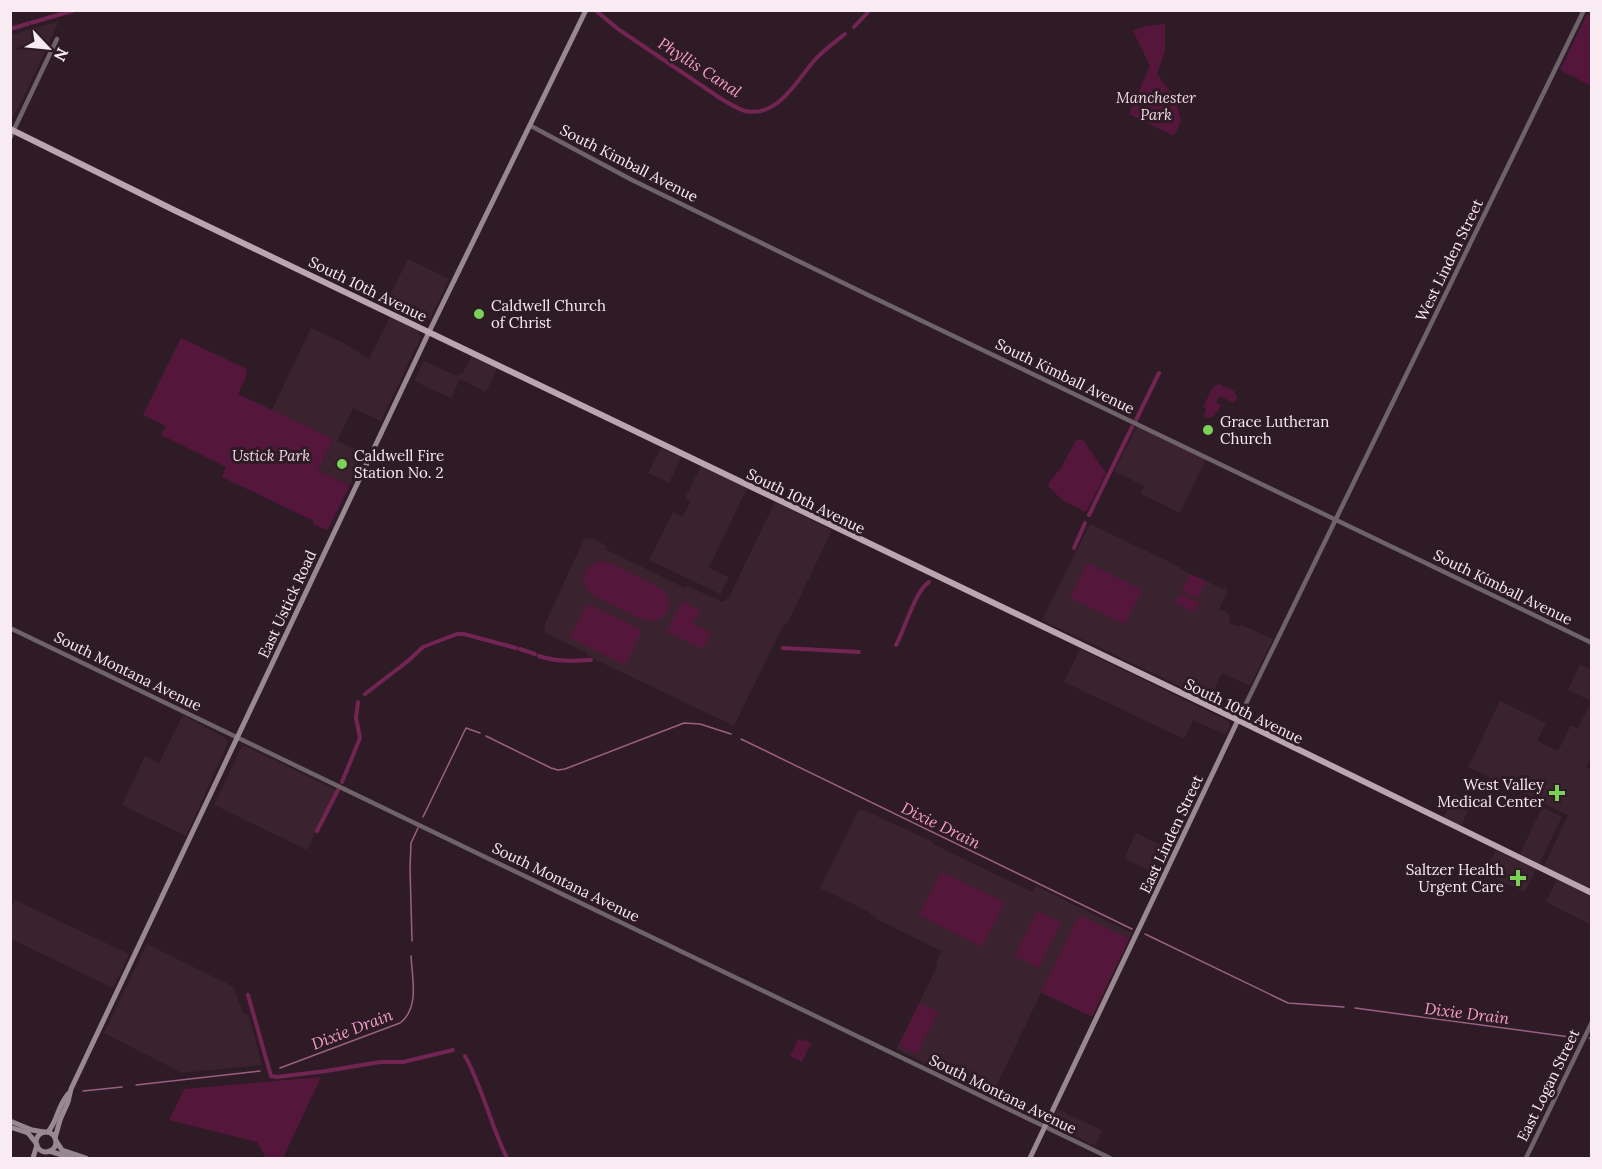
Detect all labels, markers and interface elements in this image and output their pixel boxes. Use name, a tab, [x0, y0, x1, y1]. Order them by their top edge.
north arrow	[18, 18, 78, 78]
water label: Phyllis Canal	[655, 33, 746, 102]
text: N	[50, 45, 73, 65]
park label: Manchester Park	[1116, 88, 1196, 124]
street label: South Kimball Avenue	[557, 120, 701, 206]
street label: West Linden Street	[1411, 196, 1487, 324]
street label: South 10th Avenue	[306, 252, 430, 326]
place label: Caldwell Church of Christ	[491, 296, 606, 332]
marker: Caldwell Church of Christ	[472, 307, 486, 321]
street label: South Kimball Avenue	[992, 334, 1138, 418]
place label: Grace Lutheran Church	[1220, 412, 1329, 448]
marker: Grace Lutheran Church	[1201, 423, 1215, 437]
park label: Ustick Park	[232, 446, 310, 465]
place label: Caldwell Fire Station No. 2	[354, 446, 444, 482]
marker: Caldwell Fire Station No. 2	[335, 457, 349, 471]
street label: South 10th Avenue	[744, 464, 868, 538]
street label: South Kimball Avenue	[1430, 545, 1576, 629]
street label: East Ustick Road	[254, 547, 320, 661]
street label: South Montana Avenue	[51, 627, 205, 715]
street label: South 10th Avenue	[1182, 674, 1306, 748]
street label: East Linden Street	[1135, 772, 1207, 896]
place label: West Valley Medical Center	[1437, 775, 1545, 811]
marker: West Valley Medical Center	[1548, 784, 1566, 802]
water label: Dixie Drain	[898, 797, 984, 853]
street label: South Montana Avenue	[489, 838, 643, 926]
place label: Saltzer Health Urgent Care	[1406, 860, 1504, 896]
marker: Saltzer Health Urgent Care	[1509, 869, 1527, 887]
water label: Dixie Drain	[1423, 998, 1511, 1028]
water label: Dixie Drain	[309, 1004, 396, 1054]
street label: East Logan Street	[1513, 1025, 1584, 1144]
street label: South Montana Avenue	[926, 1050, 1080, 1138]

